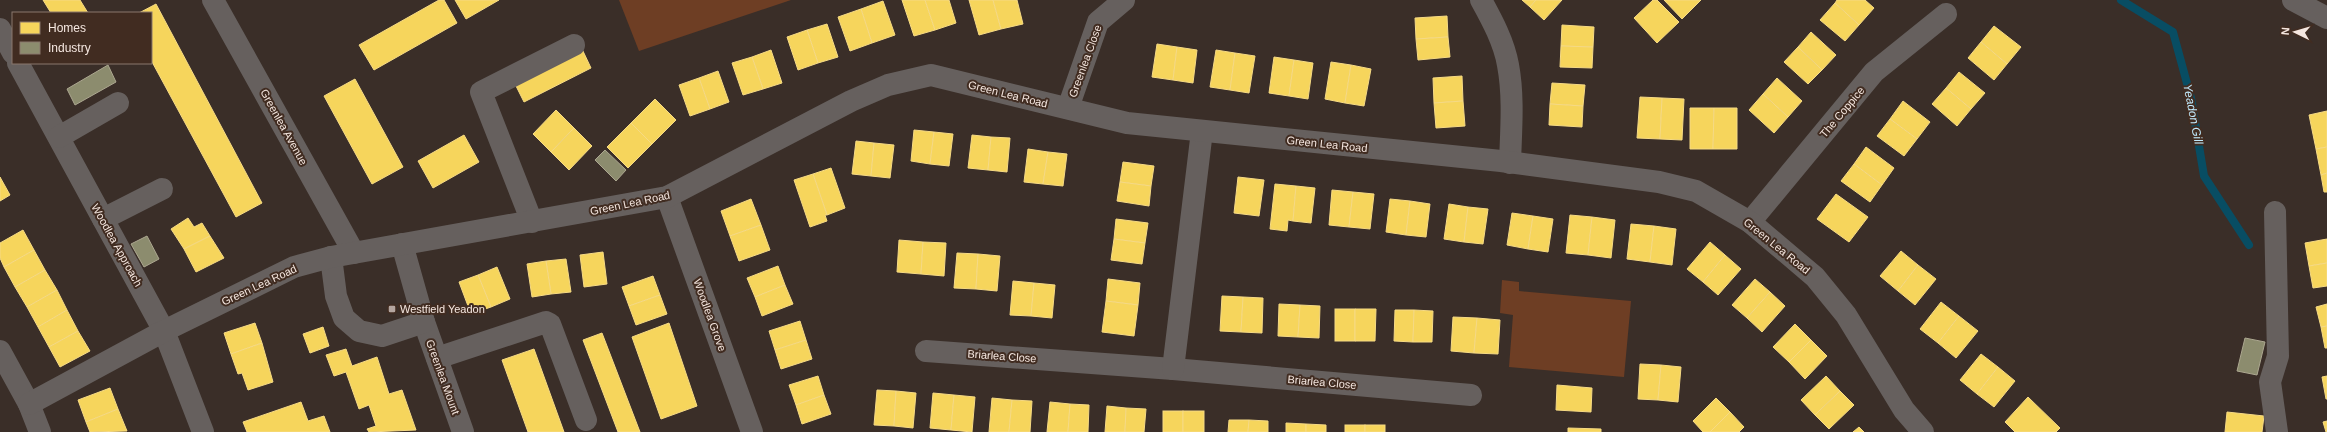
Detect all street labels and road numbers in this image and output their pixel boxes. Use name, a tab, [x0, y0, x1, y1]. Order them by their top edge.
street label: Greenlea Close	[1066, 23, 1104, 99]
street label: Green Lea Road	[967, 78, 1049, 110]
street label: The Coppice	[1817, 84, 1867, 140]
street label: Greenlea Avenue	[258, 87, 310, 167]
street label: Green Lea Road	[1286, 134, 1368, 154]
street label: Green Lea Road	[589, 189, 671, 217]
street label: Woodlea Approach	[89, 202, 145, 288]
street label: Green Lea Road	[1742, 216, 1812, 276]
street label: Green Lea Road	[220, 262, 298, 308]
street label: Woodlea Grove	[691, 277, 729, 353]
street label: Greenlea Mount	[424, 338, 462, 416]
street label: Briarlea Close	[967, 348, 1037, 364]
street label: Briarlea Close	[1287, 373, 1357, 391]

